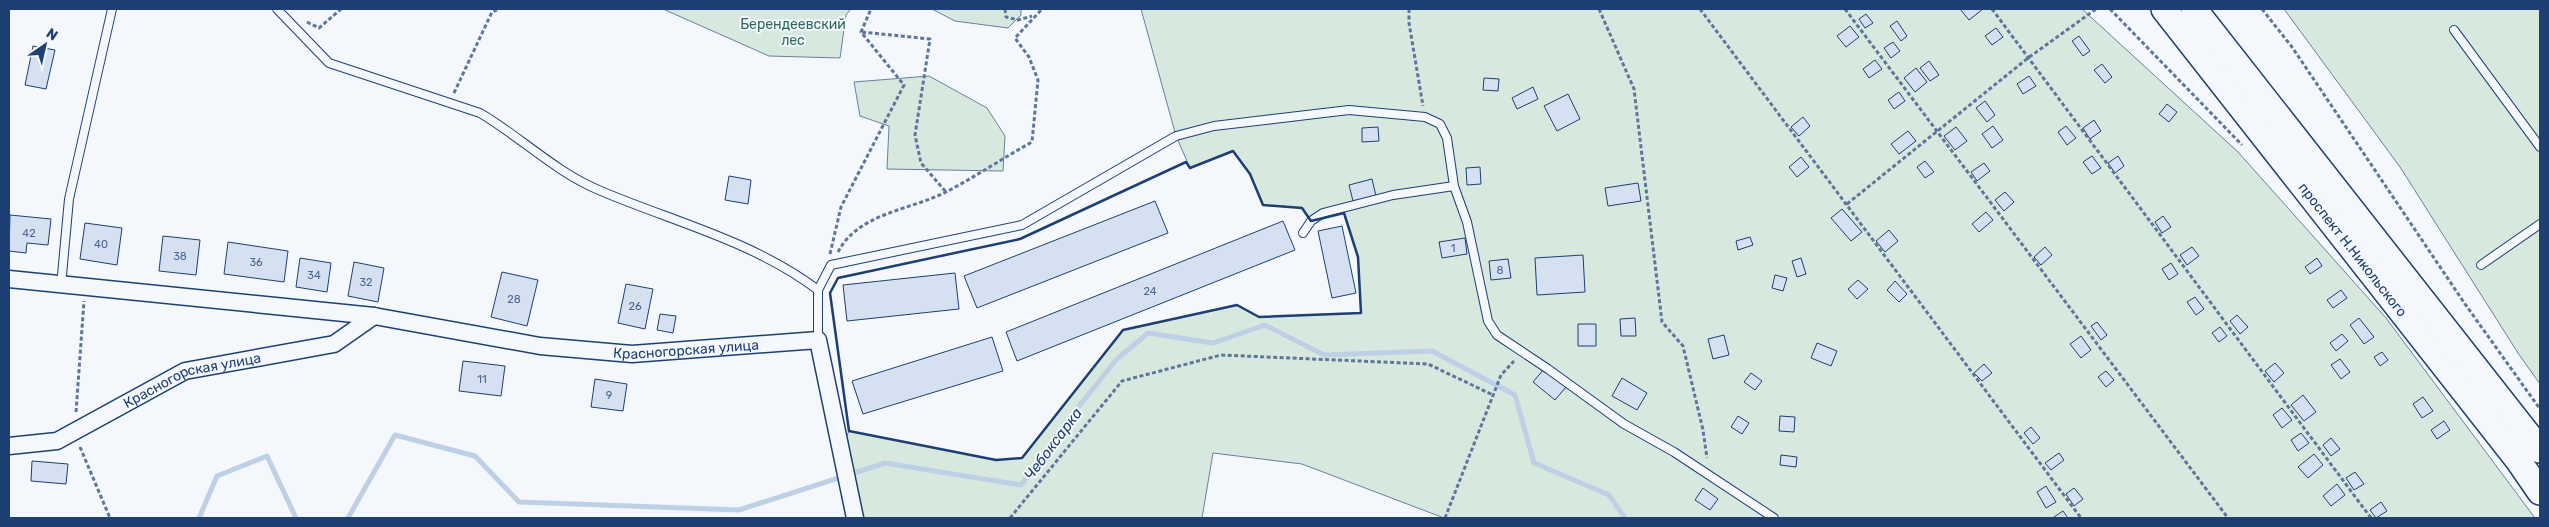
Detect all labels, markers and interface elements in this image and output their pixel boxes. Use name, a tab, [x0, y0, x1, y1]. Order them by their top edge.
park label: Берендеевский лес	[740, 16, 846, 49]
north arrow	[20, 20, 70, 70]
text: N	[43, 25, 61, 45]
street label: проспект Н.Никольского	[2295, 179, 2411, 320]
house number: 42	[22, 227, 36, 240]
house number: 40	[94, 238, 108, 251]
house number: 1	[1451, 242, 1455, 255]
house number: 38	[173, 250, 187, 263]
house number: 36	[249, 256, 263, 269]
house number: 8	[1497, 264, 1504, 277]
house number: 34	[307, 269, 321, 282]
house number: 32	[359, 276, 373, 289]
house number: 24	[1143, 285, 1157, 298]
house number: 28	[507, 293, 521, 306]
house number: 26	[628, 300, 642, 313]
street label: Красногорская улица	[612, 336, 759, 363]
street label: Красногорская улица	[120, 349, 262, 412]
house number: 11	[477, 373, 487, 386]
house number: 9	[606, 389, 612, 402]
water label: Чебоксарка	[1020, 404, 1086, 484]

